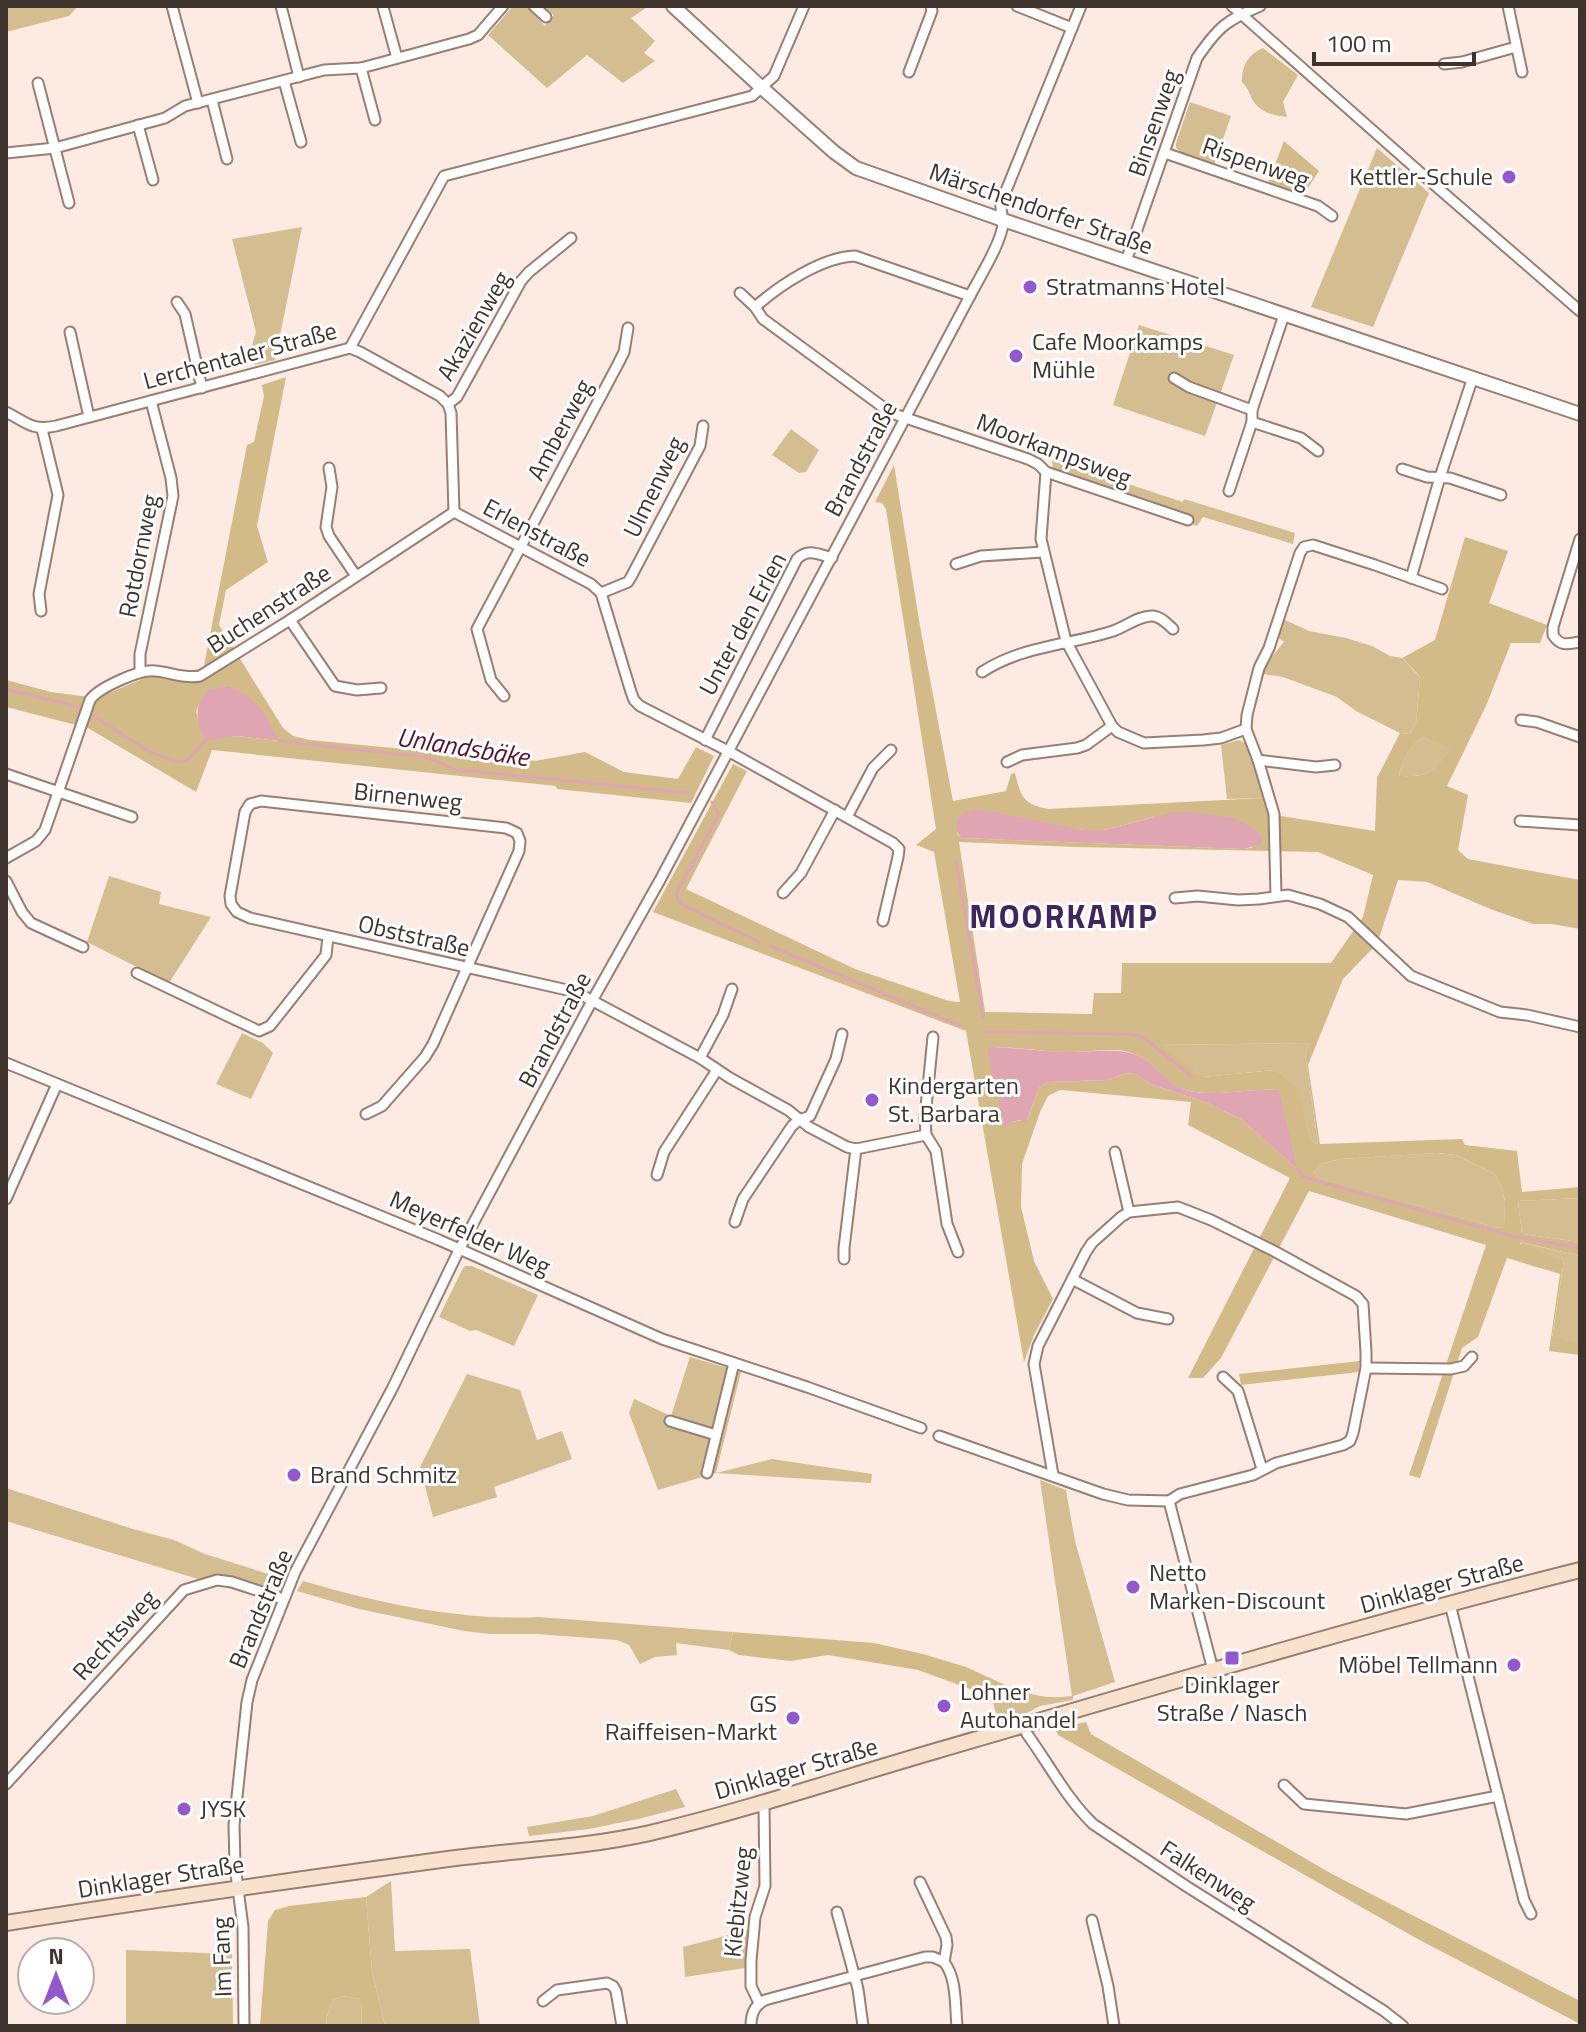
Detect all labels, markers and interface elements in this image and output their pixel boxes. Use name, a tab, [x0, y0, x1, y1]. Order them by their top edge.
scale bar	[1314, 16, 1474, 66]
text: 100 m	[1326, 25, 1392, 61]
street label: Binsenweg	[1118, 64, 1188, 181]
street label: Rispenweg	[1198, 127, 1315, 197]
street label: Märschendorfer Straße	[925, 153, 1158, 263]
place label: Kettler-Schule	[1349, 158, 1493, 194]
marker: Kettler-Schule	[1500, 168, 1518, 186]
street label: Akazienweg	[427, 264, 519, 387]
place label: Stratmanns Hotel	[1046, 268, 1225, 304]
marker: Stratmanns Hotel	[1021, 278, 1039, 296]
street label: Lerchentaler Straße	[139, 312, 341, 398]
place label: Cafe Moorkamps Mühle	[1032, 323, 1203, 387]
marker: Cafe Moorkamps Mühle	[1007, 347, 1025, 365]
street label: Amberweg	[517, 372, 601, 487]
street label: Brandstraße	[815, 394, 906, 523]
street label: Moorkampsweg	[972, 403, 1137, 495]
street label: Ulmenweg	[613, 430, 693, 543]
street label: Erlenstraße	[477, 489, 598, 576]
street label: Rotdornweg	[108, 491, 168, 620]
street label: Unter den Erlen	[689, 546, 795, 702]
street label: Buchenstraße	[199, 554, 338, 662]
water label: Unlandsbäke	[394, 717, 534, 776]
street label: Birnenweg	[352, 772, 464, 820]
district label: MOORKAMP	[969, 892, 1159, 940]
street label: Obststraße	[355, 905, 474, 965]
street label: Brandstraße	[509, 965, 600, 1094]
place label: Kindergarten St. Barbara	[888, 1067, 1019, 1131]
marker: Kindergarten St. Barbara	[863, 1091, 881, 1109]
street label: Meyerfelder Weg	[384, 1181, 557, 1284]
place label: Brand Schmitz	[310, 1456, 457, 1492]
marker: Brand Schmitz	[285, 1466, 303, 1484]
street label: Brandstraße	[219, 1543, 301, 1674]
street label: Dinklager Straße	[1356, 1544, 1528, 1622]
place label: Netto Marken-Discount	[1149, 1554, 1326, 1618]
marker: Netto Marken-Discount	[1124, 1578, 1142, 1596]
street label: Rechtsweg	[63, 1581, 165, 1688]
place label: Möbel Tellmann	[1338, 1646, 1498, 1682]
marker: Dinklager Straße / Nasch	[1223, 1649, 1241, 1667]
marker: Möbel Tellmann	[1505, 1656, 1523, 1674]
place label: Dinklager Straße / Nasch	[1157, 1666, 1307, 1730]
place label: Lohner Autohandel	[960, 1673, 1076, 1737]
place label: GS Raiffeisen-Markt	[605, 1685, 778, 1749]
marker: Lohner Autohandel	[935, 1697, 953, 1715]
marker: GS Raiffeisen-Markt	[784, 1709, 802, 1727]
street label: Dinklager Straße	[710, 1728, 882, 1809]
place label: JYSK	[200, 1790, 246, 1826]
marker: JYSK	[175, 1800, 193, 1818]
street label: Falkenweg	[1153, 1831, 1264, 1920]
street label: Dinklager Straße	[75, 1845, 247, 1907]
street label: Kiebitzweg	[713, 1845, 761, 1959]
street label: Im Fang	[202, 1916, 240, 1998]
north arrow	[16, 1936, 96, 2016]
text: N	[48, 1939, 64, 1973]

